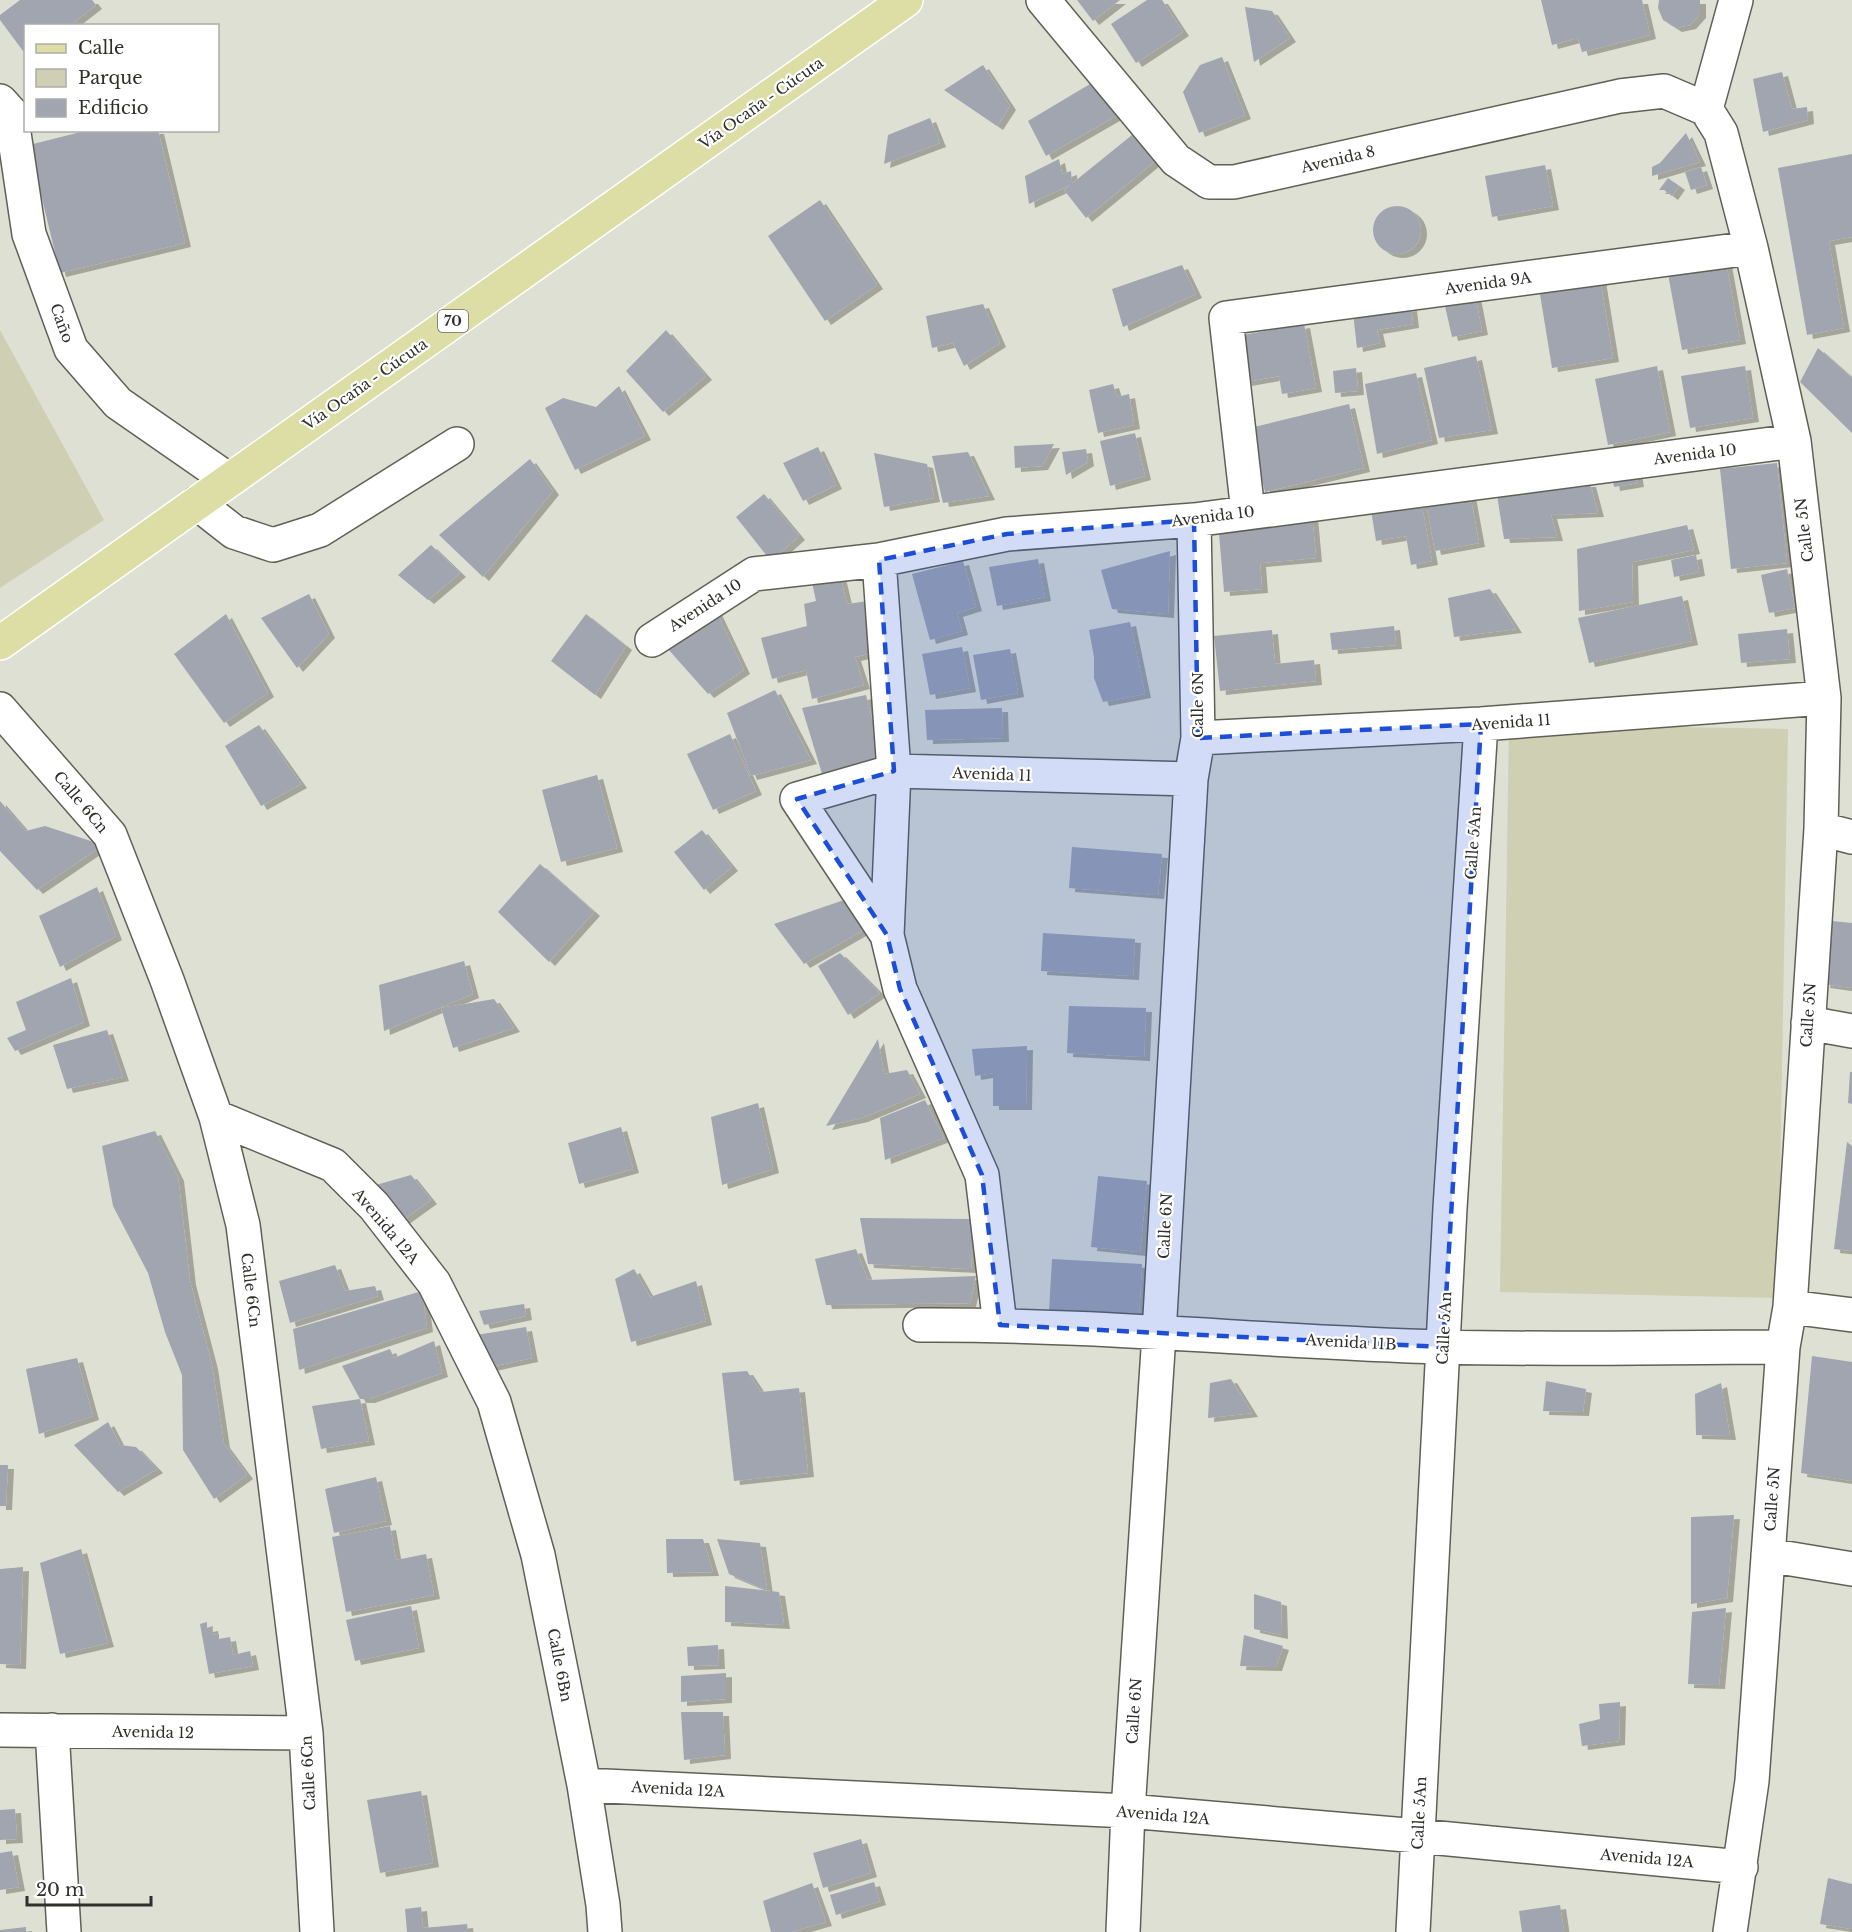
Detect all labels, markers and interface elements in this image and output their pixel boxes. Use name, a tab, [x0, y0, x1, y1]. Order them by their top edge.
legend	[24, 24, 219, 132]
text: Calle	[78, 37, 124, 59]
street label: Vía Ocaña - Cúcuta	[694, 52, 827, 154]
text: Parque	[78, 67, 143, 89]
text: Edificio	[78, 97, 149, 119]
street label: Avenida 8	[1298, 141, 1377, 177]
street label: Avenida 9A	[1443, 267, 1533, 299]
street label: Caño	[46, 301, 78, 345]
road number: 70	[438, 310, 468, 332]
street label: Vía Ocaña - Cúcuta	[298, 333, 431, 435]
street label: Avenida 10	[1651, 439, 1738, 469]
street label: Calle 5N	[1791, 497, 1817, 563]
street label: Avenida 10	[1169, 501, 1256, 531]
street label: Avenida 10	[664, 574, 745, 636]
street label: Calle 6N	[1188, 672, 1207, 738]
street label: Avenida 11	[1470, 710, 1551, 734]
street label: Avenida 11	[951, 763, 1032, 785]
street label: Calle 6Cn	[50, 767, 112, 837]
street label: Calle 5An	[1461, 806, 1485, 880]
street label: Calle 5N	[1796, 982, 1820, 1048]
street label: Avenida 12A	[348, 1183, 424, 1268]
street label: Calle 6N	[1154, 1192, 1176, 1260]
street label: Calle 6Cn	[237, 1252, 265, 1328]
street label: Calle 5An	[1433, 1291, 1455, 1365]
street label: Avenida 11B	[1304, 1330, 1397, 1354]
street label: Calle 5N	[1760, 1466, 1784, 1532]
street label: Calle 6Bn	[544, 1627, 576, 1703]
street label: Calle 6N	[1122, 1677, 1146, 1745]
street label: Avenida 12	[111, 1722, 194, 1742]
street label: Calle 6Cn	[297, 1735, 319, 1811]
street label: Calle 5An	[1408, 1776, 1430, 1850]
street label: Avenida 12A	[630, 1777, 726, 1801]
street label: Avenida 12A	[1115, 1801, 1211, 1829]
street label: Avenida 12A	[1599, 1844, 1695, 1872]
scale bar	[27, 1869, 152, 1907]
text: 20 m	[36, 1879, 84, 1901]

